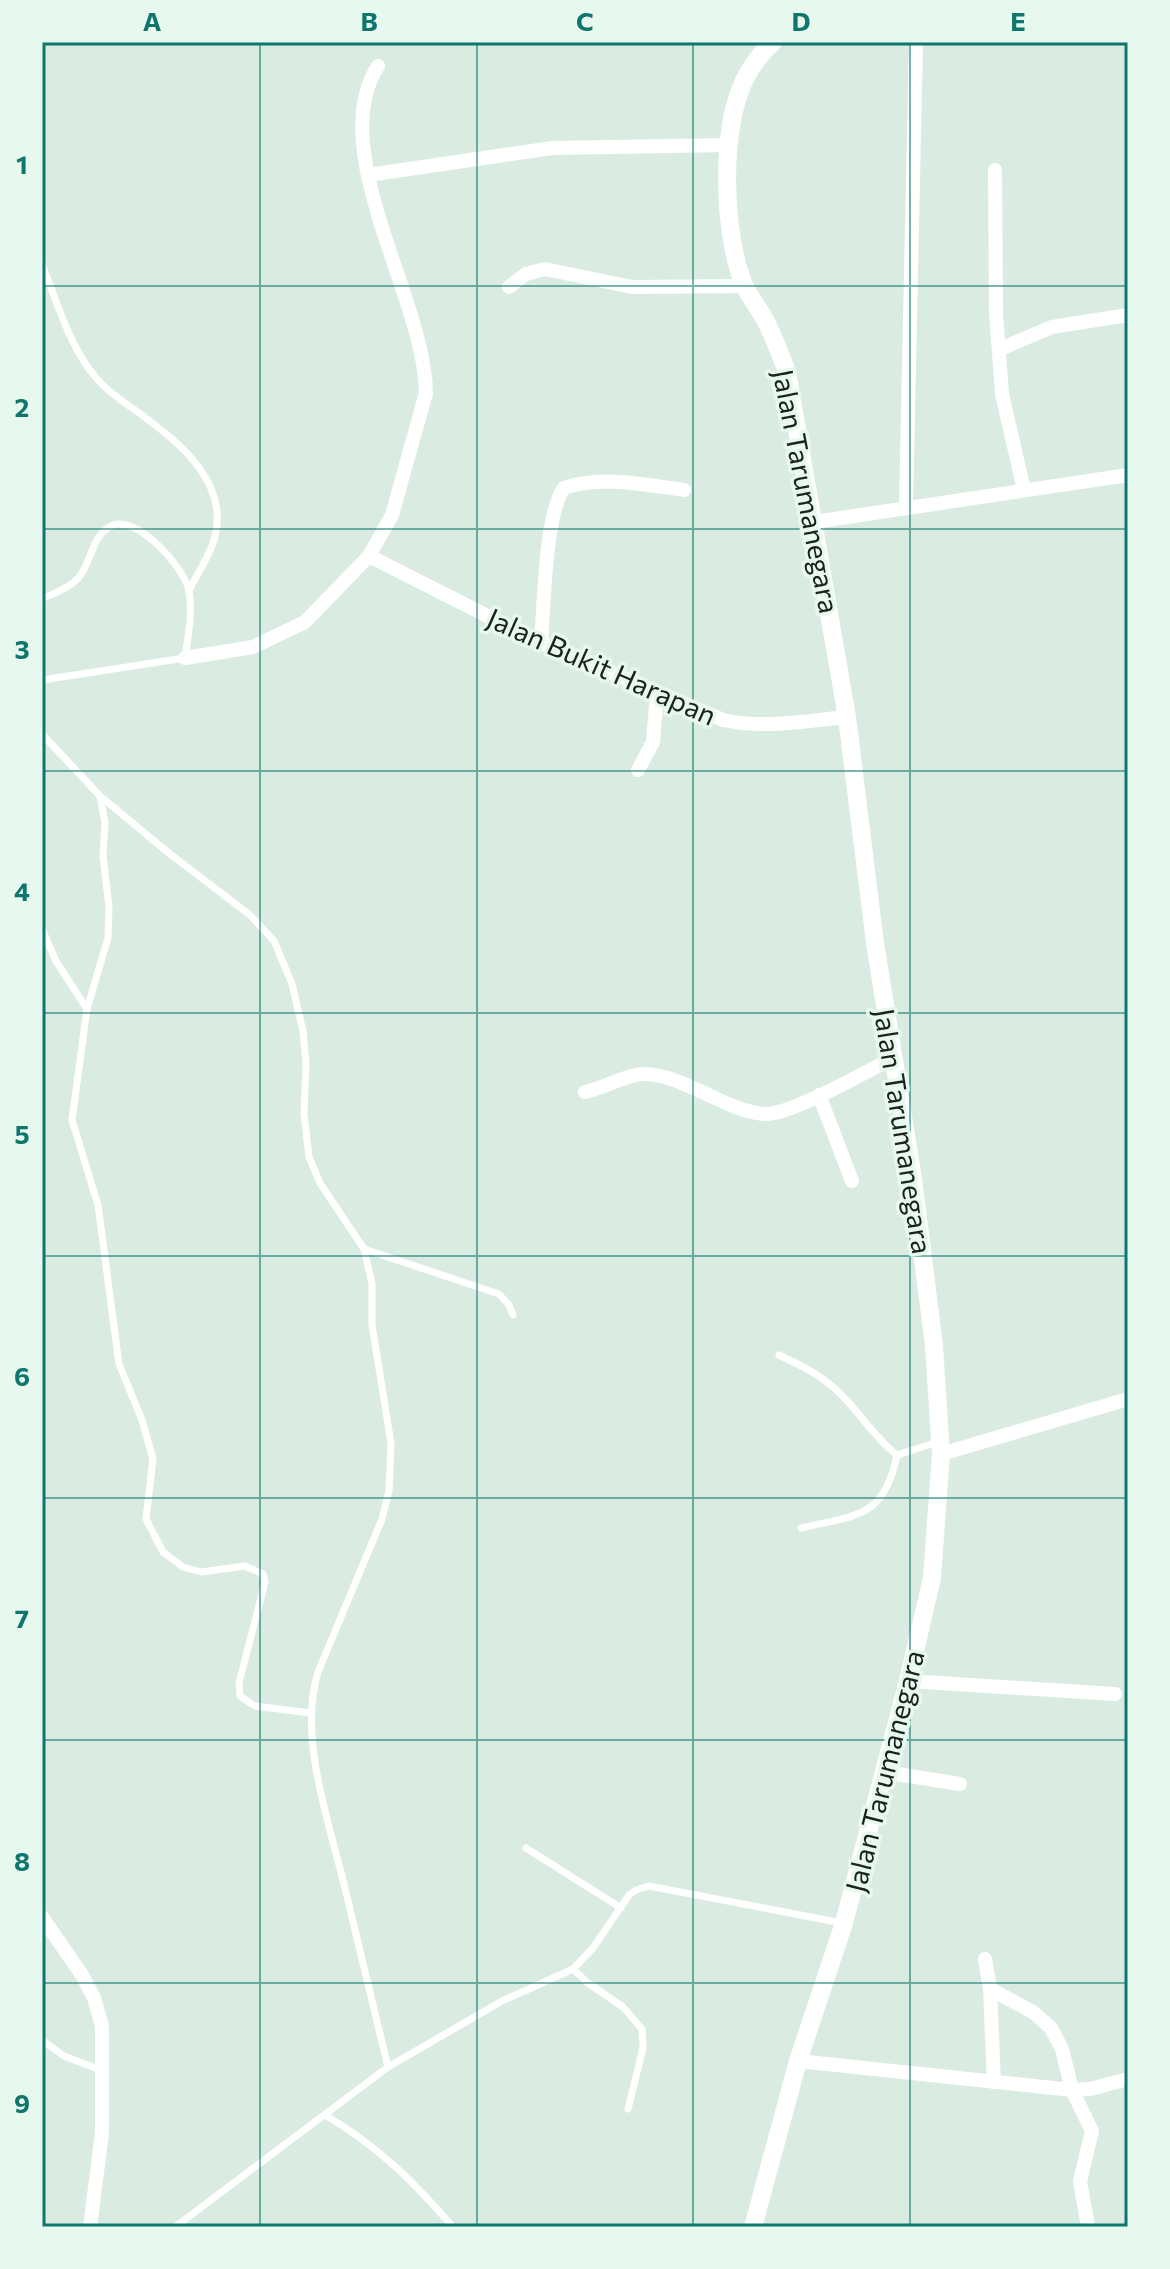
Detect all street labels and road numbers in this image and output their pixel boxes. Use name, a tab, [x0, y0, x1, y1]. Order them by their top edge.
street label: Jalan Tarumanegara	[767, 366, 847, 616]
street label: Jalan Bukit Harapan	[482, 600, 722, 732]
street label: Jalan Tarumanegara	[868, 1006, 940, 1256]
street label: Jalan Tarumanegara	[838, 1647, 930, 1895]

